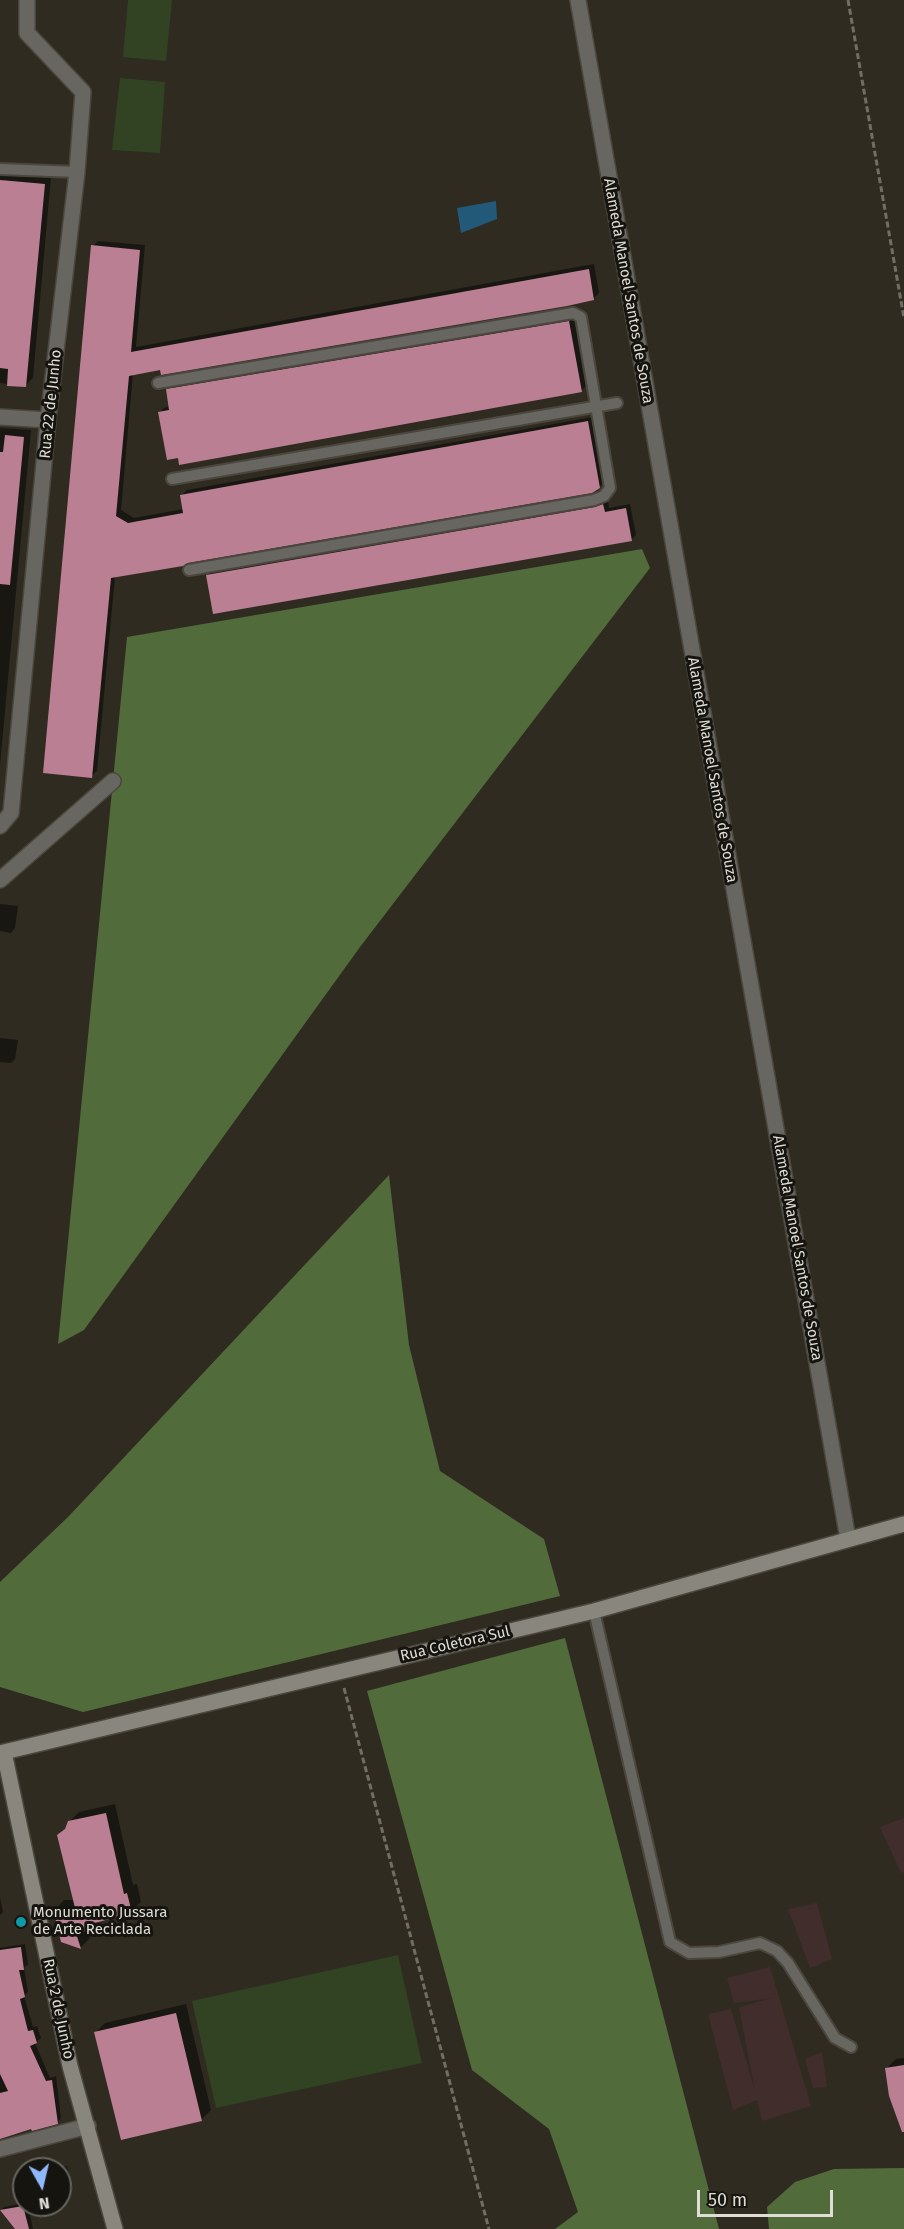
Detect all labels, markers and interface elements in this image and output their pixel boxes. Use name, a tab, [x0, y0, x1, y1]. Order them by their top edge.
street label: Alameda Manoel Santos de Souza	[599, 177, 657, 405]
street label: Rua 22 de Junho	[36, 349, 66, 459]
street label: Alameda Manoel Santos de Souza	[683, 656, 741, 884]
street label: Alameda Manoel Santos de Souza	[768, 1134, 826, 1362]
street label: Rua Coletora Sul	[398, 1623, 512, 1665]
place label: Monumento Jussara de Arte Reciclada	[33, 1904, 167, 1939]
marker: Monumento Jussara de Arte Reciclada	[14, 1915, 28, 1929]
street label: Rua 2 de Junho	[39, 1957, 77, 2061]
north arrow	[12, 2157, 72, 2217]
scale bar	[700, 2178, 836, 2216]
text: 50 m	[708, 2189, 747, 2211]
text: N	[38, 2193, 51, 2213]

